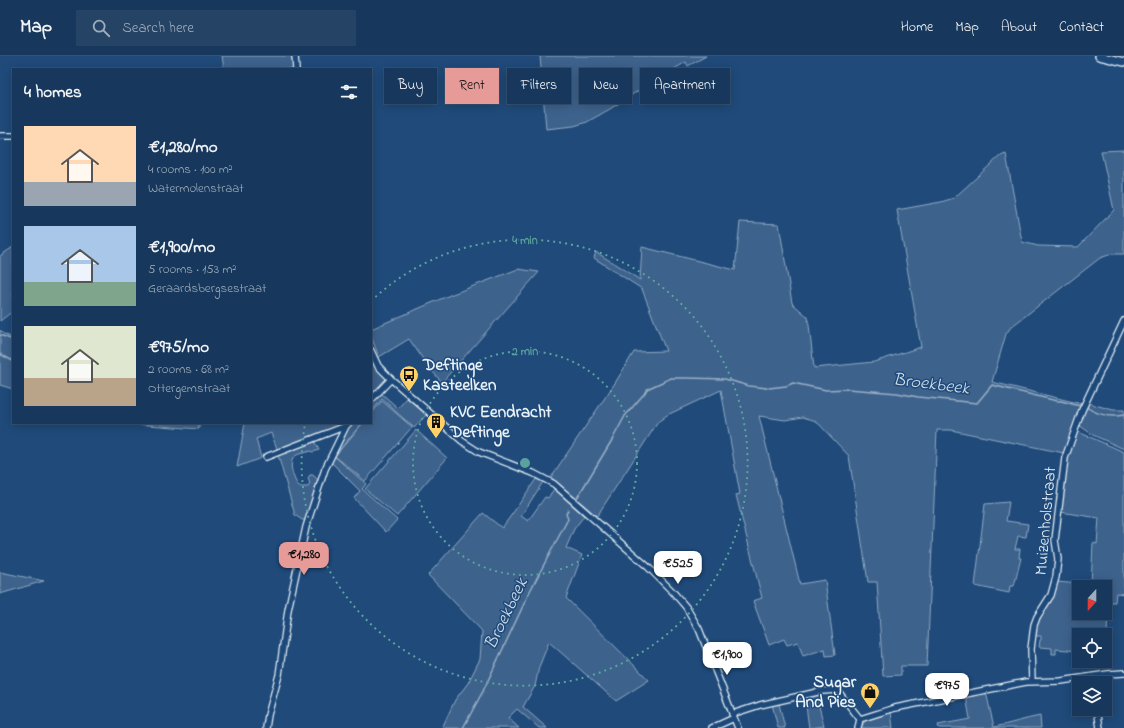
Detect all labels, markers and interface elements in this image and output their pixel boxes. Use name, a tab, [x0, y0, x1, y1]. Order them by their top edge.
search box	[76, 10, 356, 46]
text: Map	[20, 14, 52, 41]
icon: search	[90, 17, 112, 39]
text: Search here	[122, 17, 194, 39]
text: Home	[901, 17, 933, 38]
text: Map	[955, 17, 979, 38]
text: About	[1001, 17, 1037, 38]
text: Contact	[1059, 17, 1104, 38]
chip: Buy	[384, 68, 437, 104]
chip: Rent	[445, 68, 499, 104]
chip: Filters	[507, 68, 571, 104]
chip: New	[579, 68, 632, 104]
chip: Apartment	[640, 68, 730, 104]
text: 4 homes	[24, 80, 82, 105]
icon: filters	[338, 81, 360, 103]
text: €1,280/mo	[148, 135, 218, 160]
icon: home	[56, 142, 104, 190]
text: 4 rooms · 100 m²	[148, 160, 233, 179]
text: Watermolenstraat	[148, 179, 244, 198]
text: 4 min	[511, 232, 538, 250]
text: €1,900/mo	[148, 235, 215, 260]
icon: home	[56, 242, 104, 290]
text: 5 rooms · 153 m²	[148, 260, 236, 279]
text: Geraardsbergsestraat	[148, 279, 266, 298]
text: €975/mo	[148, 335, 209, 360]
icon: home	[56, 342, 104, 390]
text: 2 min	[511, 343, 538, 361]
place label: Deftinge Kasteelken	[422, 353, 497, 398]
text: 2 rooms · 68 m²	[148, 360, 229, 379]
bus stop icon: Deftinge Kasteelken	[398, 364, 420, 392]
water label: Broekbeek	[891, 367, 972, 403]
text: Ottergemstraat	[148, 379, 230, 398]
place label: KVC Eendracht Deftinge	[449, 400, 552, 447]
building icon: KVC Eendracht Deftinge	[425, 411, 447, 439]
centre of rings	[518, 456, 532, 470]
street label: Muizenholstraat	[1029, 465, 1063, 576]
pin: €1,280	[271, 542, 337, 576]
text: €1,280	[288, 545, 320, 564]
pin: €525	[654, 551, 702, 585]
text: €525	[663, 554, 693, 573]
water label: Broekbeek	[479, 573, 536, 654]
north arrow	[1072, 580, 1112, 620]
map controls	[1072, 580, 1112, 716]
button: locate	[1072, 628, 1112, 668]
pin: €1,900	[694, 642, 760, 676]
text: €1,900	[712, 645, 742, 664]
place label: Sugar And Pies	[795, 670, 857, 715]
pin: €975	[923, 673, 971, 707]
text: €975	[934, 676, 960, 695]
button: layers	[1072, 676, 1112, 716]
shop icon: Sugar And Pies	[859, 681, 881, 709]

